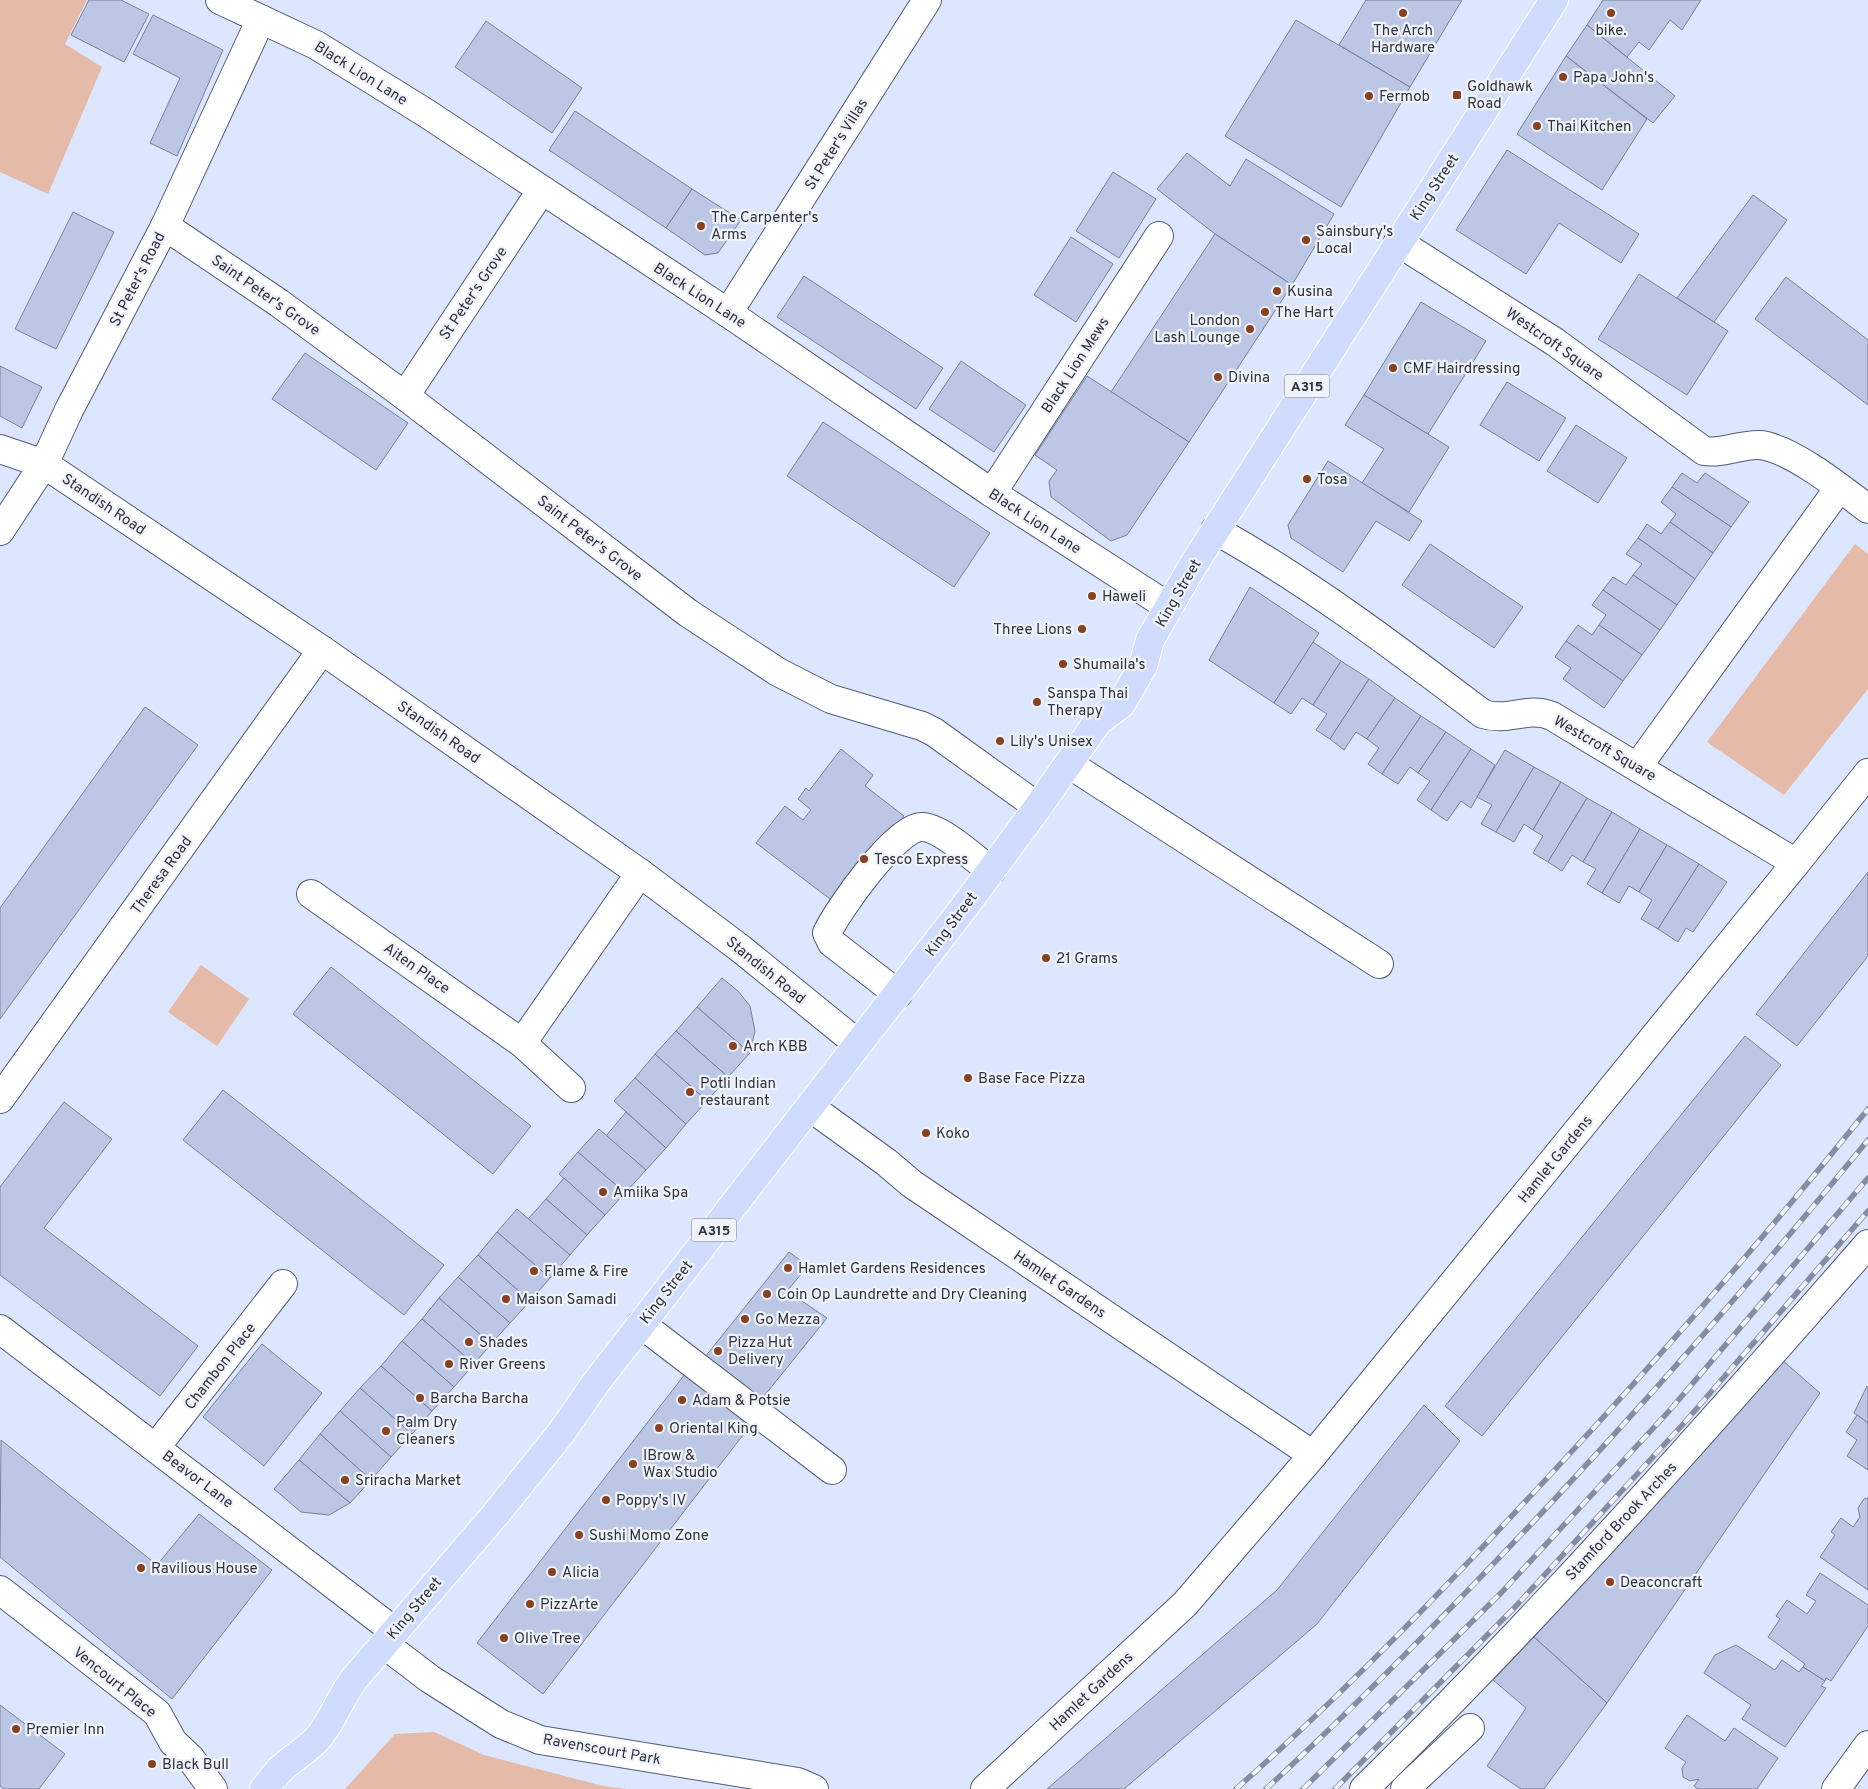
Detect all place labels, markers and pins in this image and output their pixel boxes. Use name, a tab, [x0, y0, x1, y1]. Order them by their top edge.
marker: The Arch Hardware	[1397, 7, 1409, 19]
marker: bike.	[1605, 7, 1617, 19]
place label: The Arch Hardware	[1371, 22, 1435, 58]
place label: bike.	[1595, 22, 1627, 41]
place label: Papa John's	[1573, 69, 1654, 88]
marker: Papa John's	[1557, 71, 1569, 83]
place label: Goldhawk Road	[1467, 78, 1533, 114]
place label: Fermob	[1379, 88, 1430, 107]
marker: Goldhawk Road	[1451, 89, 1463, 101]
marker: Fermob	[1363, 90, 1375, 102]
place label: Thai Kitchen	[1547, 118, 1632, 137]
marker: Thai Kitchen	[1531, 120, 1543, 132]
place label: The Carpenter's Arms	[711, 209, 819, 245]
marker: The Carpenter's Arms	[695, 220, 707, 232]
place label: Sainsbury's Local	[1316, 223, 1393, 259]
marker: Sainsbury's Local	[1300, 234, 1312, 246]
place label: Kusina	[1287, 283, 1333, 302]
marker: Kusina	[1271, 285, 1283, 297]
place label: The Hart	[1275, 304, 1334, 323]
marker: The Hart	[1259, 306, 1271, 318]
place label: London Lash Lounge	[1154, 312, 1240, 348]
marker: London Lash Lounge	[1244, 323, 1256, 335]
place label: CMF Hairdressing	[1403, 360, 1521, 379]
marker: CMF Hairdressing	[1387, 362, 1399, 374]
place label: Divina	[1228, 369, 1270, 388]
marker: Divina	[1212, 371, 1224, 383]
place label: Tosa	[1317, 471, 1347, 490]
marker: Tosa	[1301, 473, 1313, 485]
place label: Haweli	[1102, 588, 1146, 607]
marker: Haweli	[1086, 590, 1098, 602]
place label: Three Lions	[993, 621, 1072, 640]
marker: Three Lions	[1076, 623, 1088, 635]
place label: Shumaila's	[1073, 656, 1146, 675]
marker: Shumaila's	[1057, 658, 1069, 670]
place label: Sanspa Thai Therapy	[1047, 685, 1128, 721]
marker: Sanspa Thai Therapy	[1031, 696, 1043, 708]
place label: Lily's Unisex	[1010, 733, 1093, 752]
marker: Lily's Unisex	[994, 735, 1006, 747]
place label: Tesco Express	[874, 851, 968, 870]
marker: Tesco Express	[858, 853, 870, 865]
place label: 21 Grams	[1056, 950, 1118, 969]
marker: 21 Grams	[1040, 952, 1052, 964]
place label: Arch KBB	[743, 1038, 808, 1057]
marker: Arch KBB	[727, 1040, 739, 1052]
place label: Base Face Pizza	[978, 1070, 1085, 1089]
marker: Base Face Pizza	[962, 1072, 974, 1084]
place label: Potli Indian restaurant	[700, 1075, 776, 1111]
marker: Potli Indian restaurant	[684, 1086, 696, 1098]
place label: Koko	[936, 1125, 970, 1144]
marker: Koko	[920, 1127, 932, 1139]
place label: Amiika Spa	[613, 1184, 688, 1203]
marker: Amiika Spa	[597, 1186, 609, 1198]
place label: Hamlet Gardens Residences	[798, 1260, 986, 1279]
marker: Hamlet Gardens Residences	[782, 1262, 794, 1274]
place label: Flame & Fire	[544, 1263, 628, 1282]
marker: Flame & Fire	[528, 1265, 540, 1277]
place label: Coin Op Laundrette and Dry Cleaning	[777, 1286, 1027, 1305]
marker: Coin Op Laundrette and Dry Cleaning	[761, 1288, 773, 1300]
place label: Maison Samadi	[516, 1291, 617, 1310]
marker: Maison Samadi	[500, 1293, 512, 1305]
place label: Go Mezza	[755, 1311, 820, 1330]
marker: Go Mezza	[739, 1313, 751, 1325]
place label: Shades	[479, 1334, 528, 1353]
place label: Pizza Hut Delivery	[728, 1334, 792, 1370]
marker: Shades	[463, 1336, 475, 1348]
marker: Pizza Hut Delivery	[712, 1345, 724, 1357]
place label: River Greens	[459, 1356, 546, 1375]
marker: River Greens	[443, 1358, 455, 1370]
place label: Barcha Barcha	[430, 1390, 528, 1409]
marker: Barcha Barcha	[414, 1392, 426, 1404]
place label: Adam & Potsie	[692, 1392, 791, 1411]
marker: Adam & Potsie	[676, 1394, 688, 1406]
place label: Palm Dry Cleaners	[396, 1414, 457, 1450]
place label: Oriental King	[669, 1420, 758, 1439]
marker: Oriental King	[653, 1422, 665, 1434]
marker: Palm Dry Cleaners	[380, 1425, 392, 1437]
place label: IBrow & Wax Studio	[643, 1447, 718, 1483]
marker: IBrow & Wax Studio	[627, 1458, 639, 1470]
place label: Sriracha Market	[355, 1472, 461, 1491]
marker: Sriracha Market	[339, 1474, 351, 1486]
place label: Poppy's IV	[616, 1492, 686, 1511]
marker: Poppy's IV	[600, 1494, 612, 1506]
place label: Sushi Momo Zone	[589, 1527, 709, 1546]
marker: Sushi Momo Zone	[573, 1529, 585, 1541]
place label: Ravilious House	[151, 1560, 258, 1579]
marker: Ravilious House	[135, 1562, 147, 1574]
place label: Alicia	[562, 1564, 599, 1583]
marker: Alicia	[546, 1566, 558, 1578]
place label: Deaconcraft	[1620, 1574, 1703, 1593]
marker: Deaconcraft	[1604, 1576, 1616, 1588]
place label: PizzArte	[540, 1596, 598, 1615]
marker: PizzArte	[524, 1598, 536, 1610]
place label: Olive Tree	[514, 1630, 581, 1649]
marker: Olive Tree	[498, 1632, 510, 1644]
place label: Premier Inn	[26, 1721, 105, 1740]
marker: Premier Inn	[10, 1723, 22, 1735]
place label: Black Bull	[162, 1756, 229, 1775]
marker: Black Bull	[146, 1758, 158, 1770]

